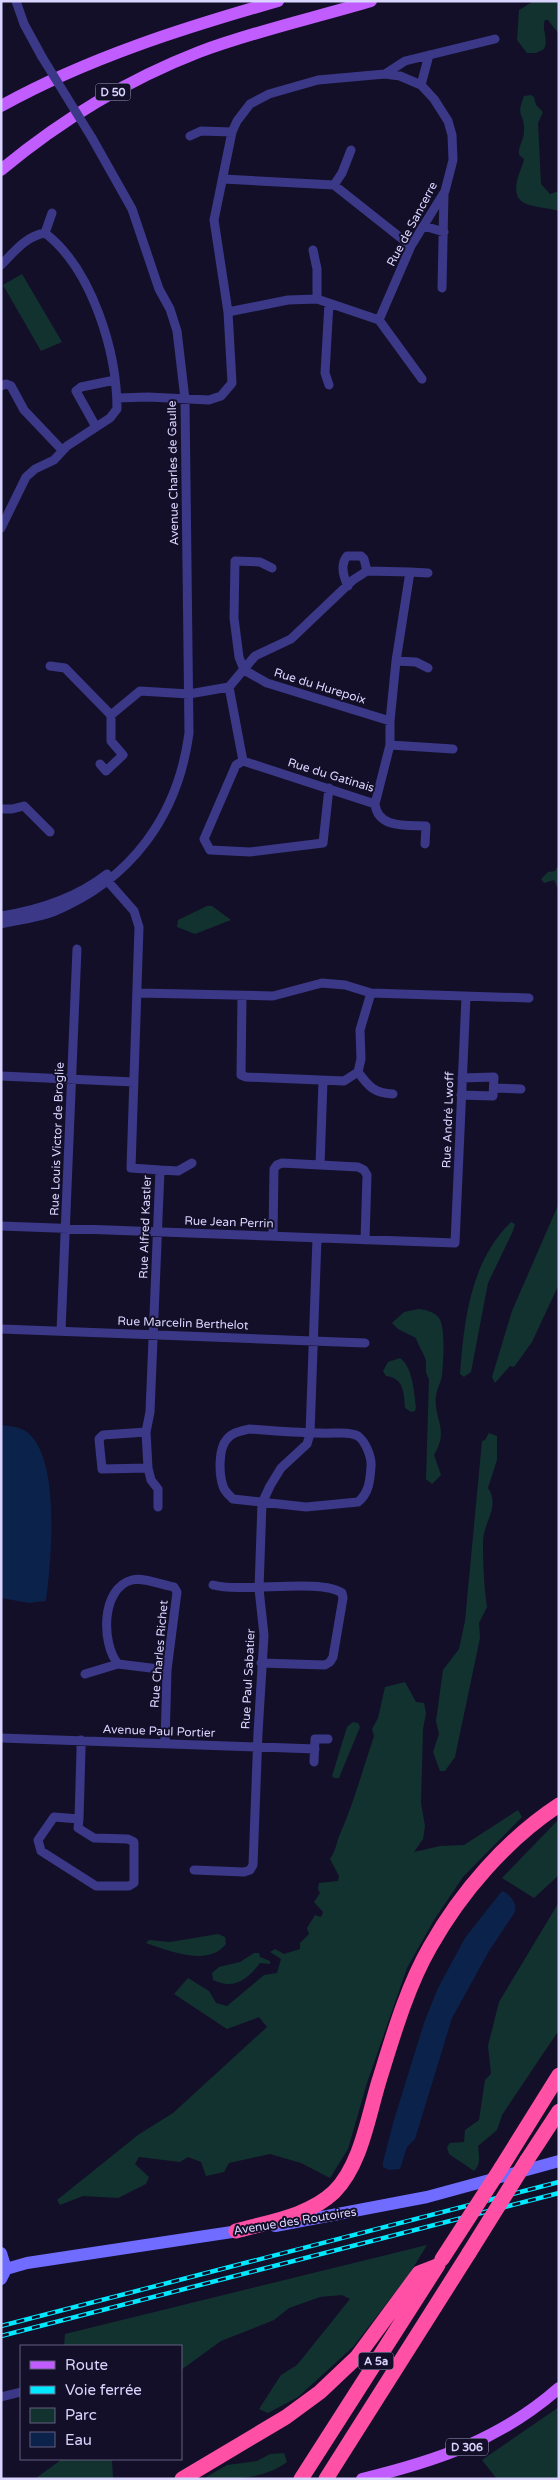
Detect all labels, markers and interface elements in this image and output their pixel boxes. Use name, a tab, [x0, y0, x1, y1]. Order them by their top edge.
road number: D 50	[96, 84, 130, 100]
street label: Rue de Sancerre	[384, 179, 440, 269]
street label: Avenue Charles de Gaulle	[165, 400, 181, 546]
street label: Rue du Hurepoix	[272, 665, 368, 707]
street label: Rue du Gatinais	[286, 755, 376, 795]
street label: Rue Louis Victor de Broglie	[47, 1062, 67, 1216]
street label: Rue André Lwoff	[439, 1071, 457, 1169]
street label: Rue Alfred Kastler	[136, 1175, 154, 1279]
street label: Rue Jean Perrin	[184, 1213, 274, 1231]
street label: Rue Marcelin Berthelot	[117, 1314, 249, 1332]
street label: Rue Charles Richet	[147, 1599, 171, 1708]
street label: Rue Paul Sabatier	[238, 1628, 258, 1730]
street label: Avenue Paul Portier	[102, 1722, 216, 1740]
street label: Avenue des Routoires	[233, 2204, 358, 2238]
legend	[20, 2345, 182, 2460]
road number: A 5a	[358, 2352, 394, 2370]
text: Route	[65, 2356, 108, 2374]
text: Voie ferrée	[65, 2381, 142, 2399]
text: Parc	[65, 2406, 97, 2424]
text: Eau	[65, 2431, 92, 2449]
road number: D 306	[446, 2438, 488, 2456]

